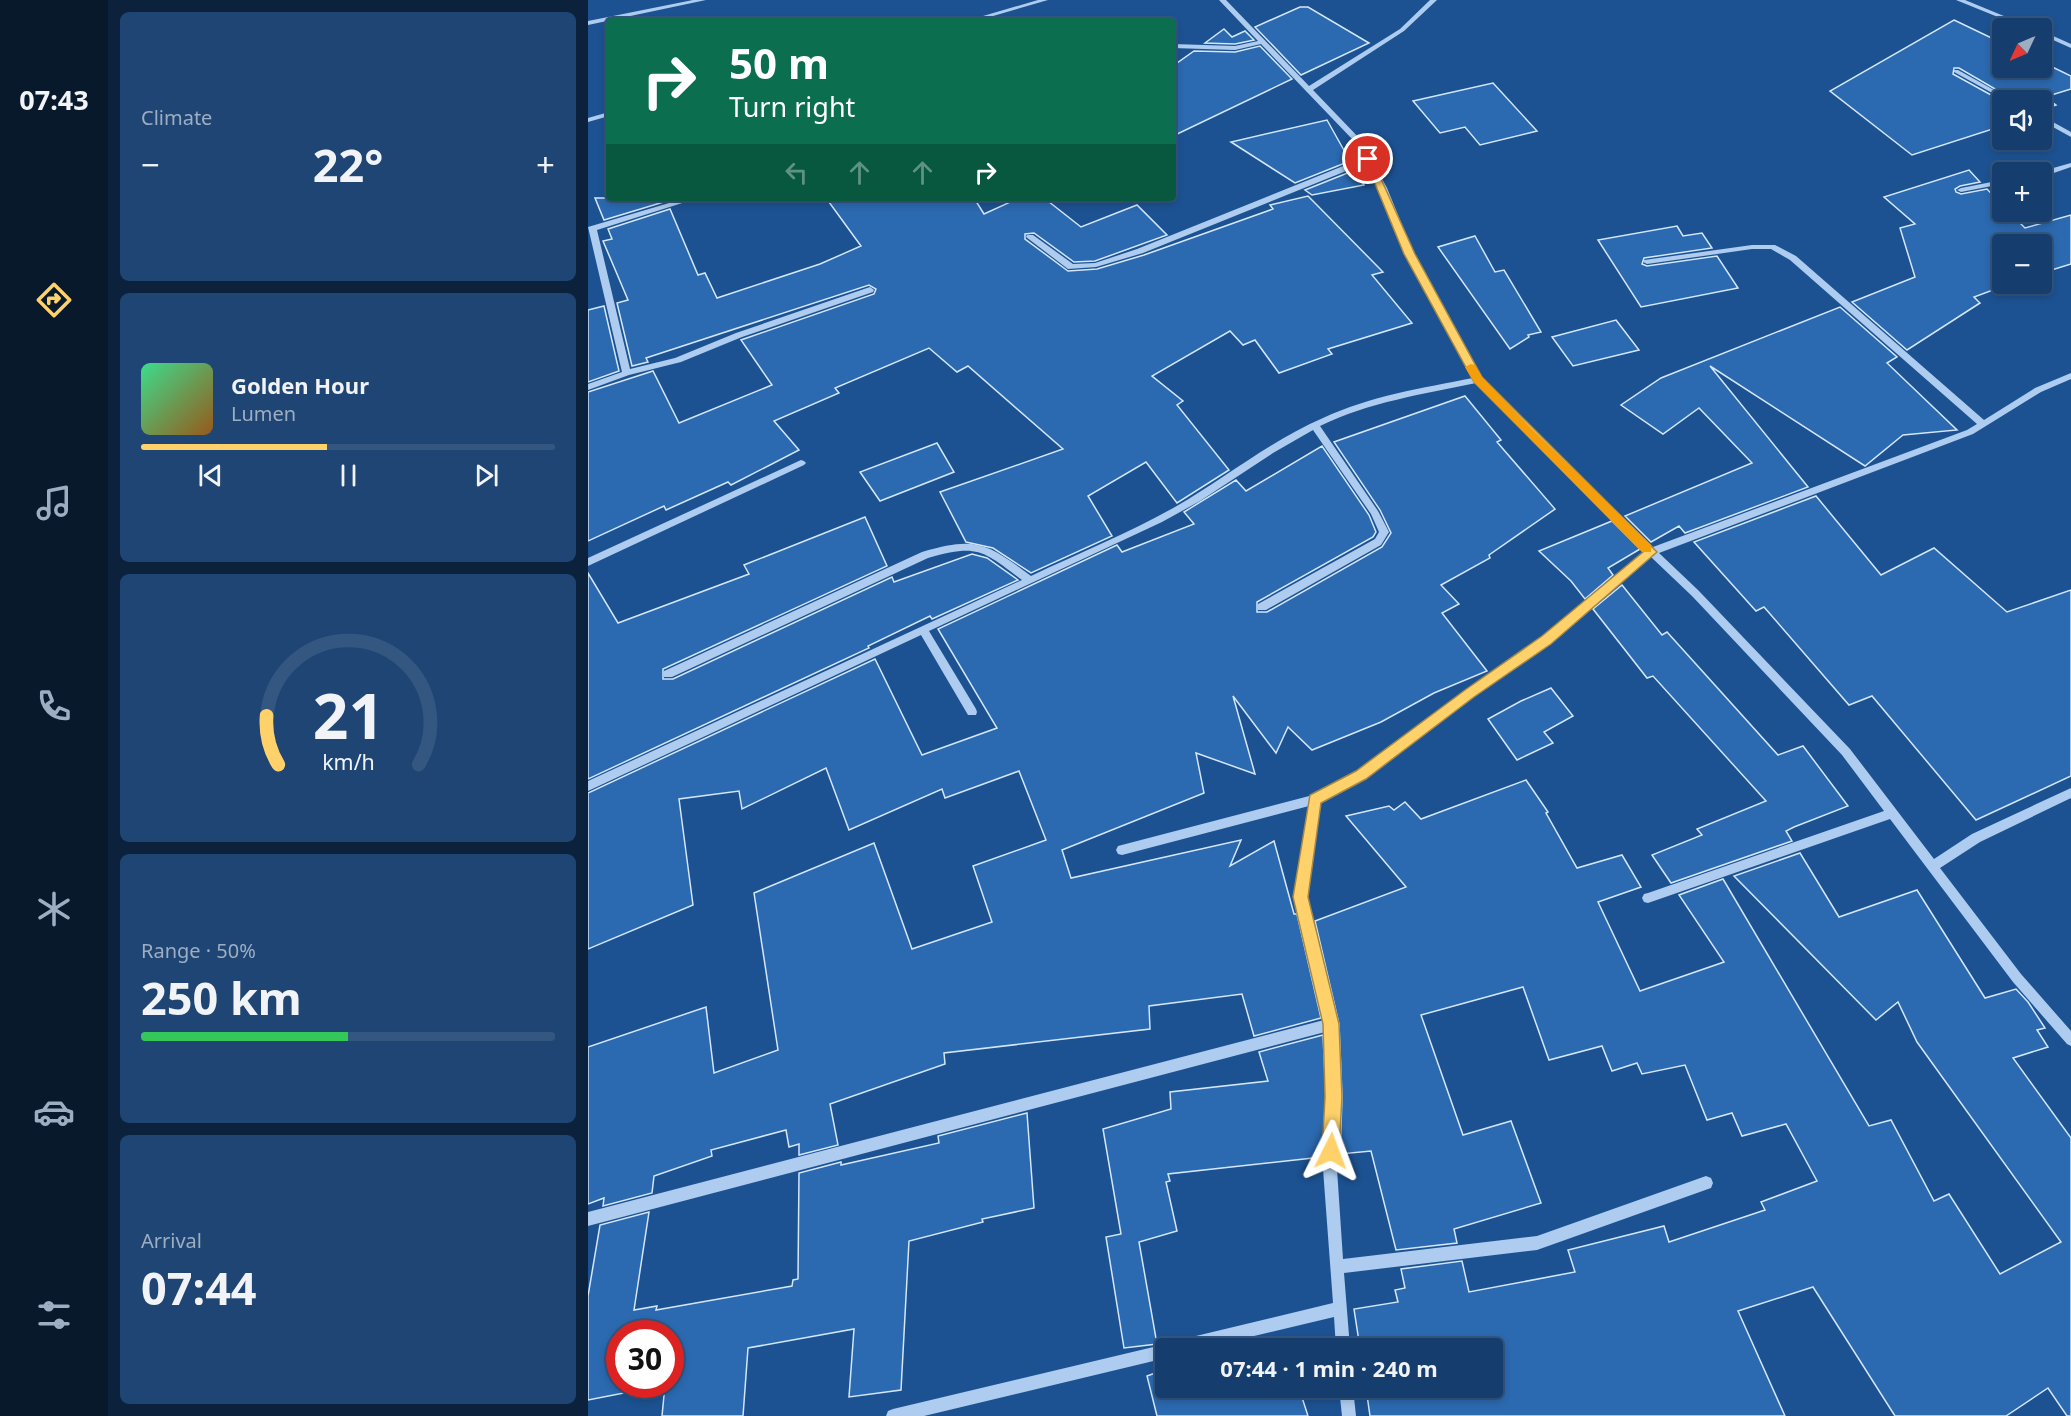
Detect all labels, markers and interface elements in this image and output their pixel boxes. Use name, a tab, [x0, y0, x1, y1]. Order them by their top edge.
north arrow	[1992, 18, 2052, 78]
map controls	[1992, 18, 2052, 294]
text: 50 m	[729, 34, 829, 91]
icon: right	[630, 42, 708, 120]
text: 07:43	[19, 81, 89, 118]
text: Turn right	[729, 88, 855, 125]
button: sound	[1992, 90, 2052, 150]
text: Climate	[141, 104, 212, 131]
pin	[1342, 133, 1393, 184]
text: 22°	[313, 134, 383, 195]
text: −	[141, 142, 160, 187]
text: +	[536, 142, 555, 187]
icon: arrive	[1351, 142, 1384, 175]
icon: left	[780, 156, 813, 189]
icon: ahead	[843, 156, 876, 189]
icon: ahead	[906, 156, 939, 189]
icon: right	[969, 156, 1002, 189]
button: +	[1992, 162, 2052, 222]
button: −	[1992, 234, 2052, 294]
icon: directions	[33, 279, 75, 321]
text: Golden Hour	[231, 370, 369, 400]
text: Lumen	[231, 400, 296, 427]
icon: previous	[194, 459, 227, 492]
icon: pause	[332, 459, 365, 492]
icon: next	[470, 459, 503, 492]
icon: music	[33, 482, 75, 524]
text: 21	[312, 672, 384, 757]
icon: phone	[33, 685, 75, 727]
text: km/h	[322, 747, 374, 776]
icon: climate	[33, 888, 75, 930]
text: Range · 50%	[141, 937, 256, 964]
text: 250 km	[141, 967, 302, 1028]
icon: car	[33, 1091, 75, 1133]
position arrow	[1299, 1119, 1363, 1183]
text: Arrival	[141, 1227, 202, 1254]
text: 07:44	[141, 1257, 257, 1318]
icon: filters	[33, 1294, 75, 1336]
speed limit sign: 30	[606, 1320, 684, 1398]
text: 07:44 · 1 min · 240 m	[1220, 1353, 1438, 1383]

